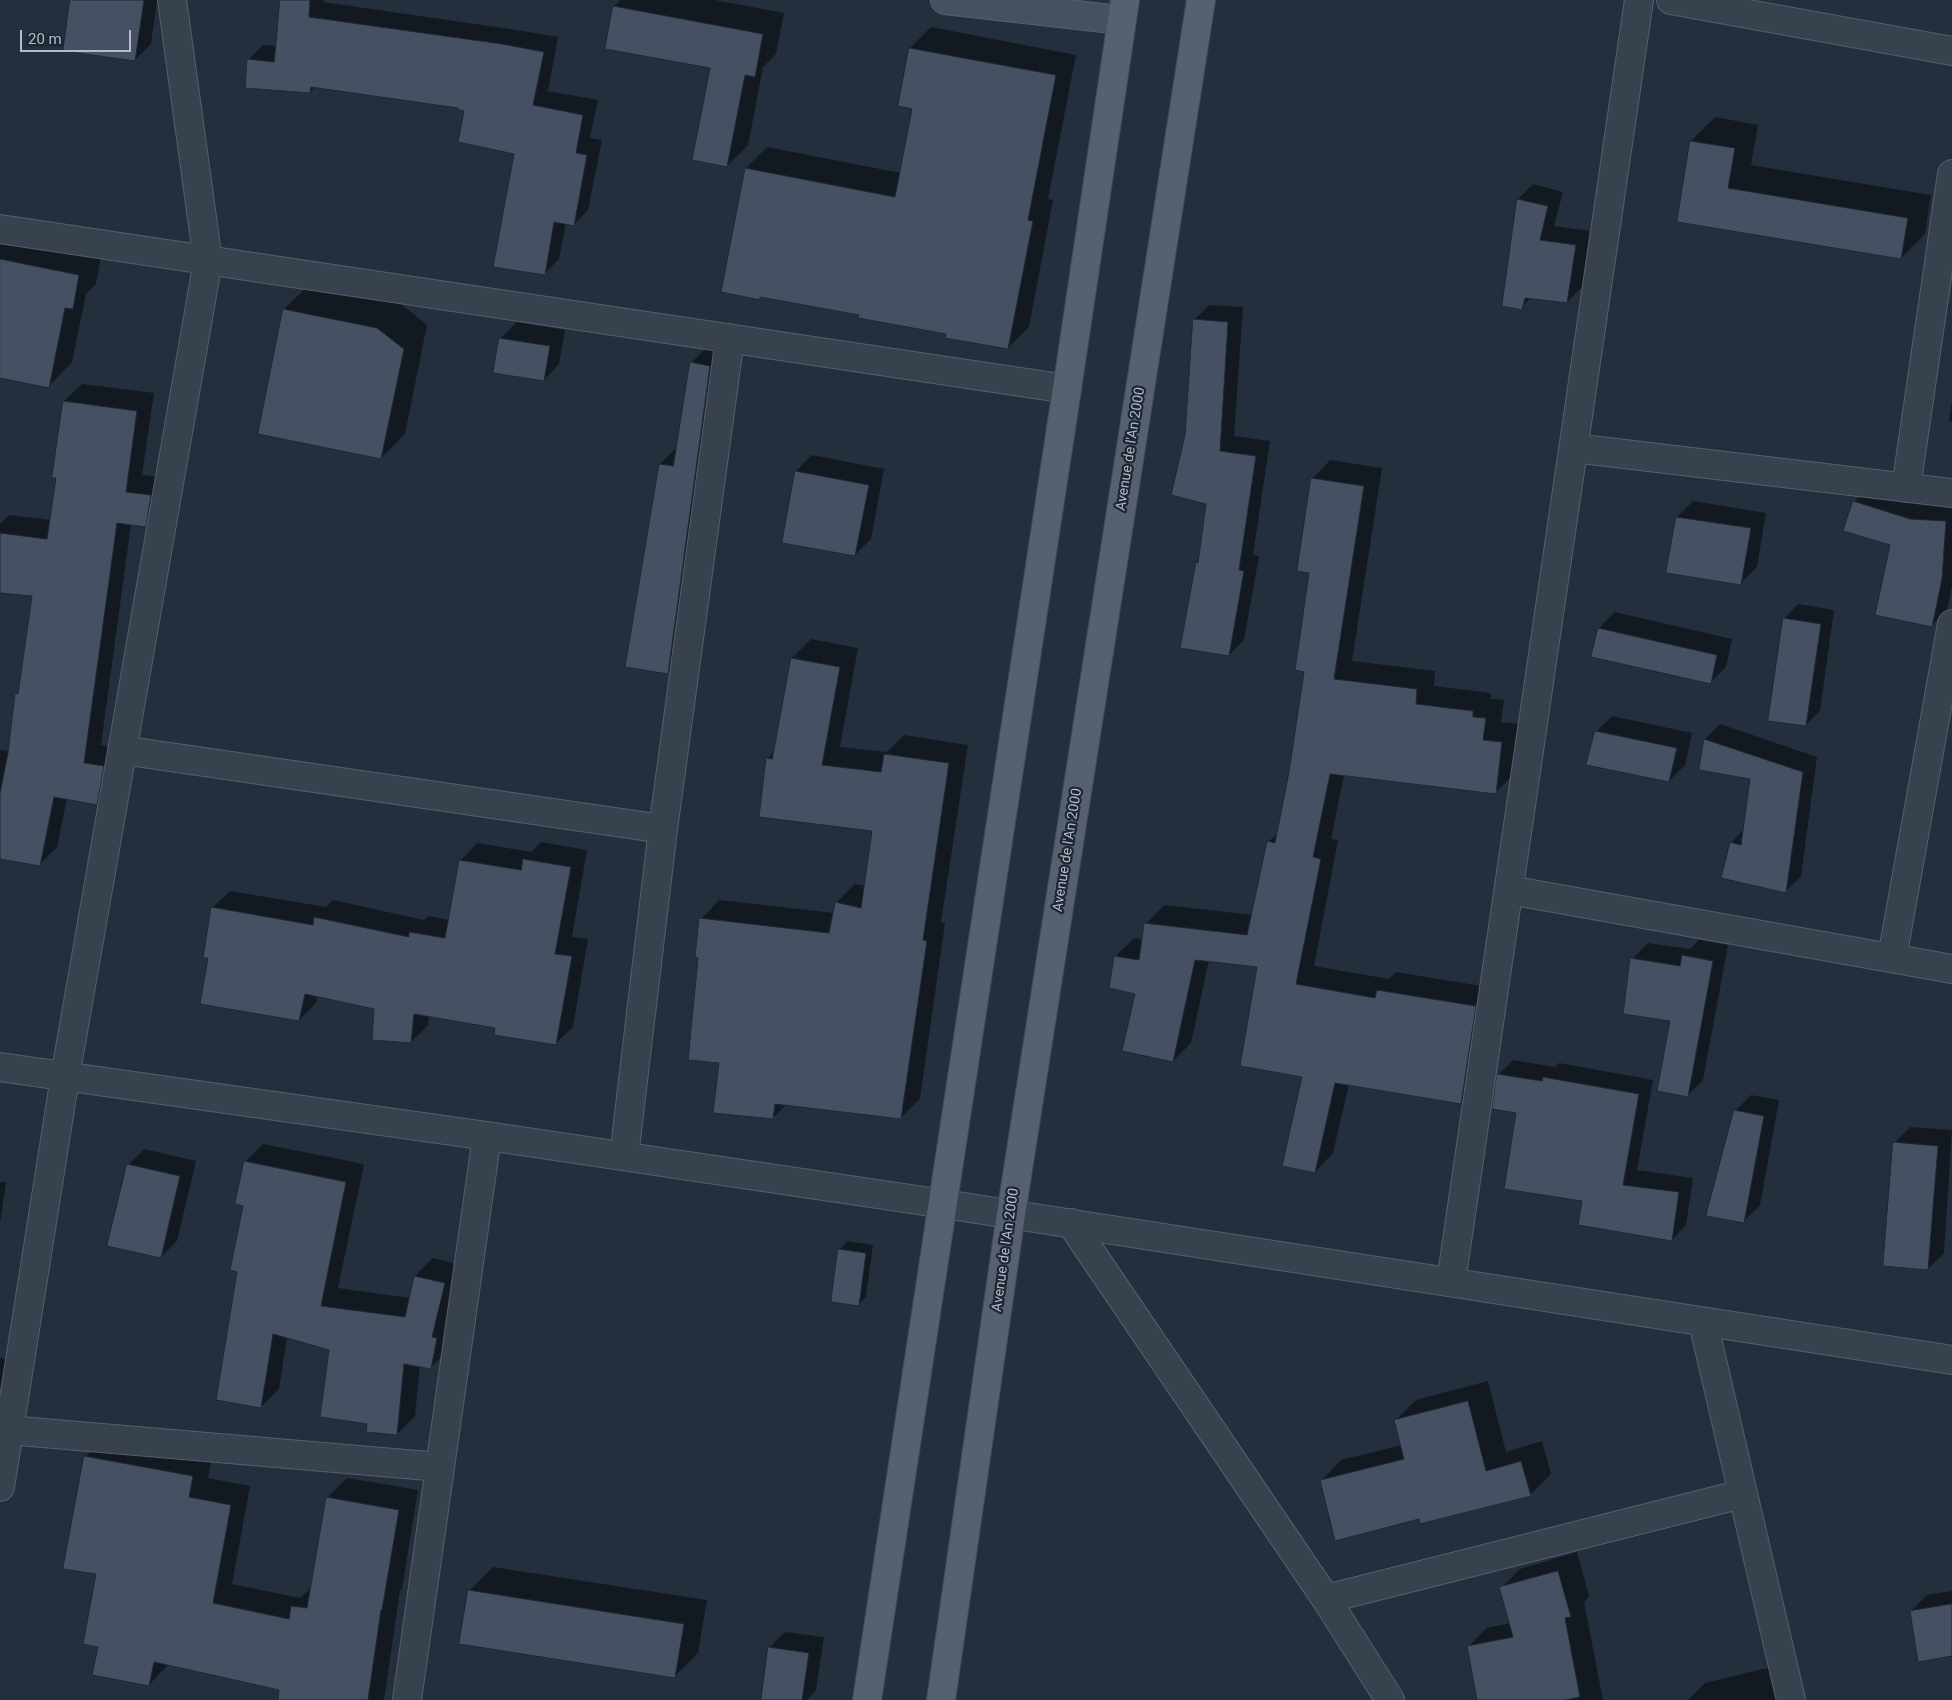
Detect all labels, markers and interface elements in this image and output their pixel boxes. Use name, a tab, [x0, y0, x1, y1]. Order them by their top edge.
scale bar	[22, 20, 134, 52]
text: 20 m	[28, 30, 62, 48]
street label: Avenue de l'An 2000	[1113, 386, 1149, 512]
street label: Avenue de l'An 2000	[1050, 787, 1086, 913]
street label: Avenue de l'An 2000	[989, 1187, 1023, 1313]

